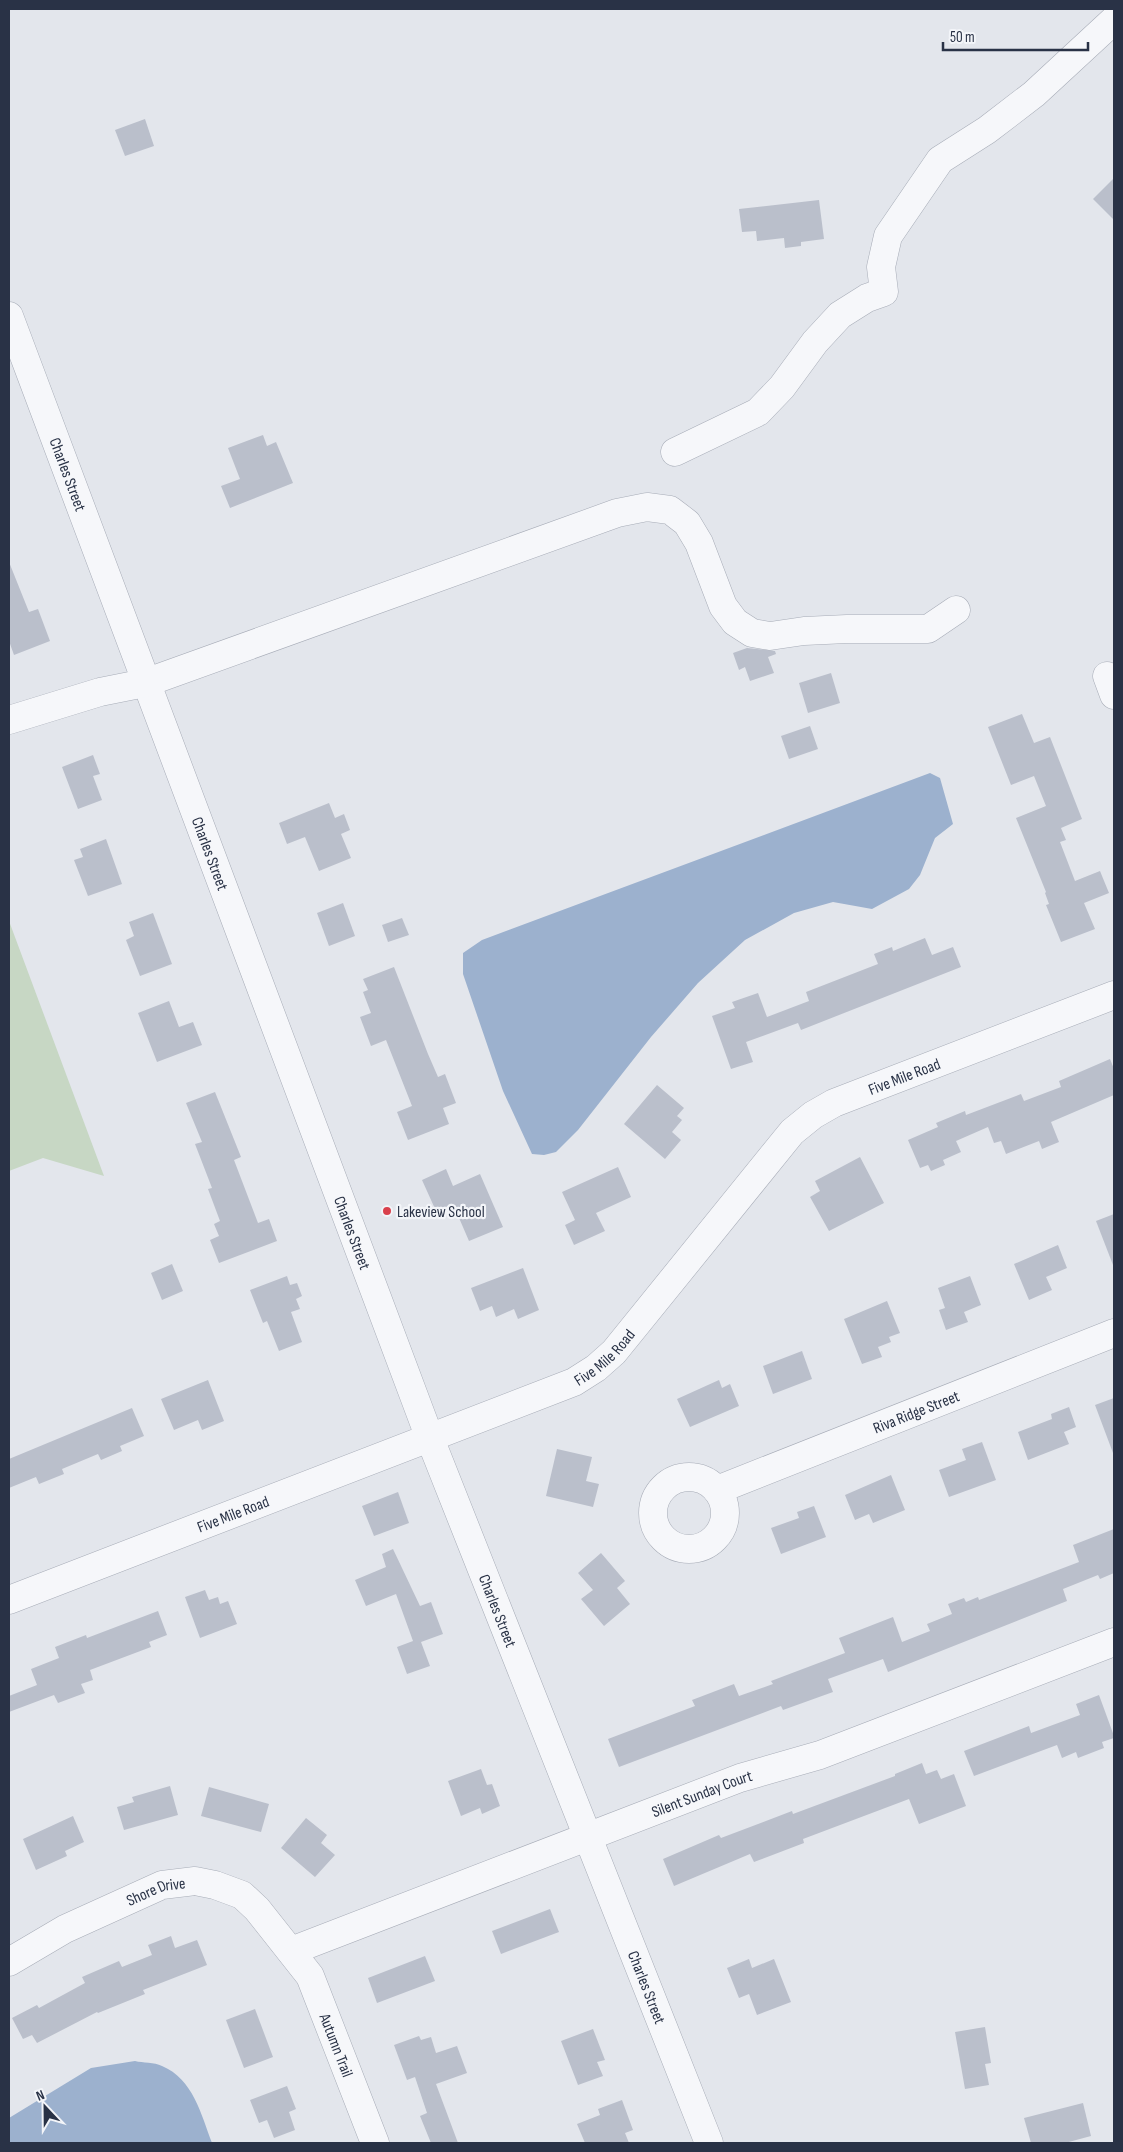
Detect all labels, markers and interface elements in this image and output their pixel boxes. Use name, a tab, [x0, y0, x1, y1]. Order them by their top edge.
scale bar	[943, 20, 1088, 52]
text: 50 m	[950, 28, 975, 47]
street label: Charles Street	[45, 435, 89, 514]
street label: Charles Street	[187, 815, 232, 893]
street label: Five Mile Road	[866, 1055, 943, 1100]
street label: Charles Street	[329, 1194, 374, 1273]
place label: Lakeview School	[397, 1203, 485, 1222]
marker: Lakeview School	[381, 1205, 393, 1217]
street label: Five Mile Road	[571, 1326, 640, 1390]
street label: Riva Ridge Street	[871, 1387, 963, 1438]
street label: Five Mile Road	[195, 1493, 272, 1537]
street label: Charles Street	[474, 1572, 520, 1651]
street label: Silent Sunday Court	[649, 1767, 755, 1822]
street label: Shore Drive	[124, 1874, 186, 1911]
street label: Charles Street	[623, 1948, 669, 2027]
street label: Autumn Trail	[314, 2010, 356, 2080]
north arrow	[20, 2082, 70, 2132]
text: N	[34, 2086, 47, 2105]

